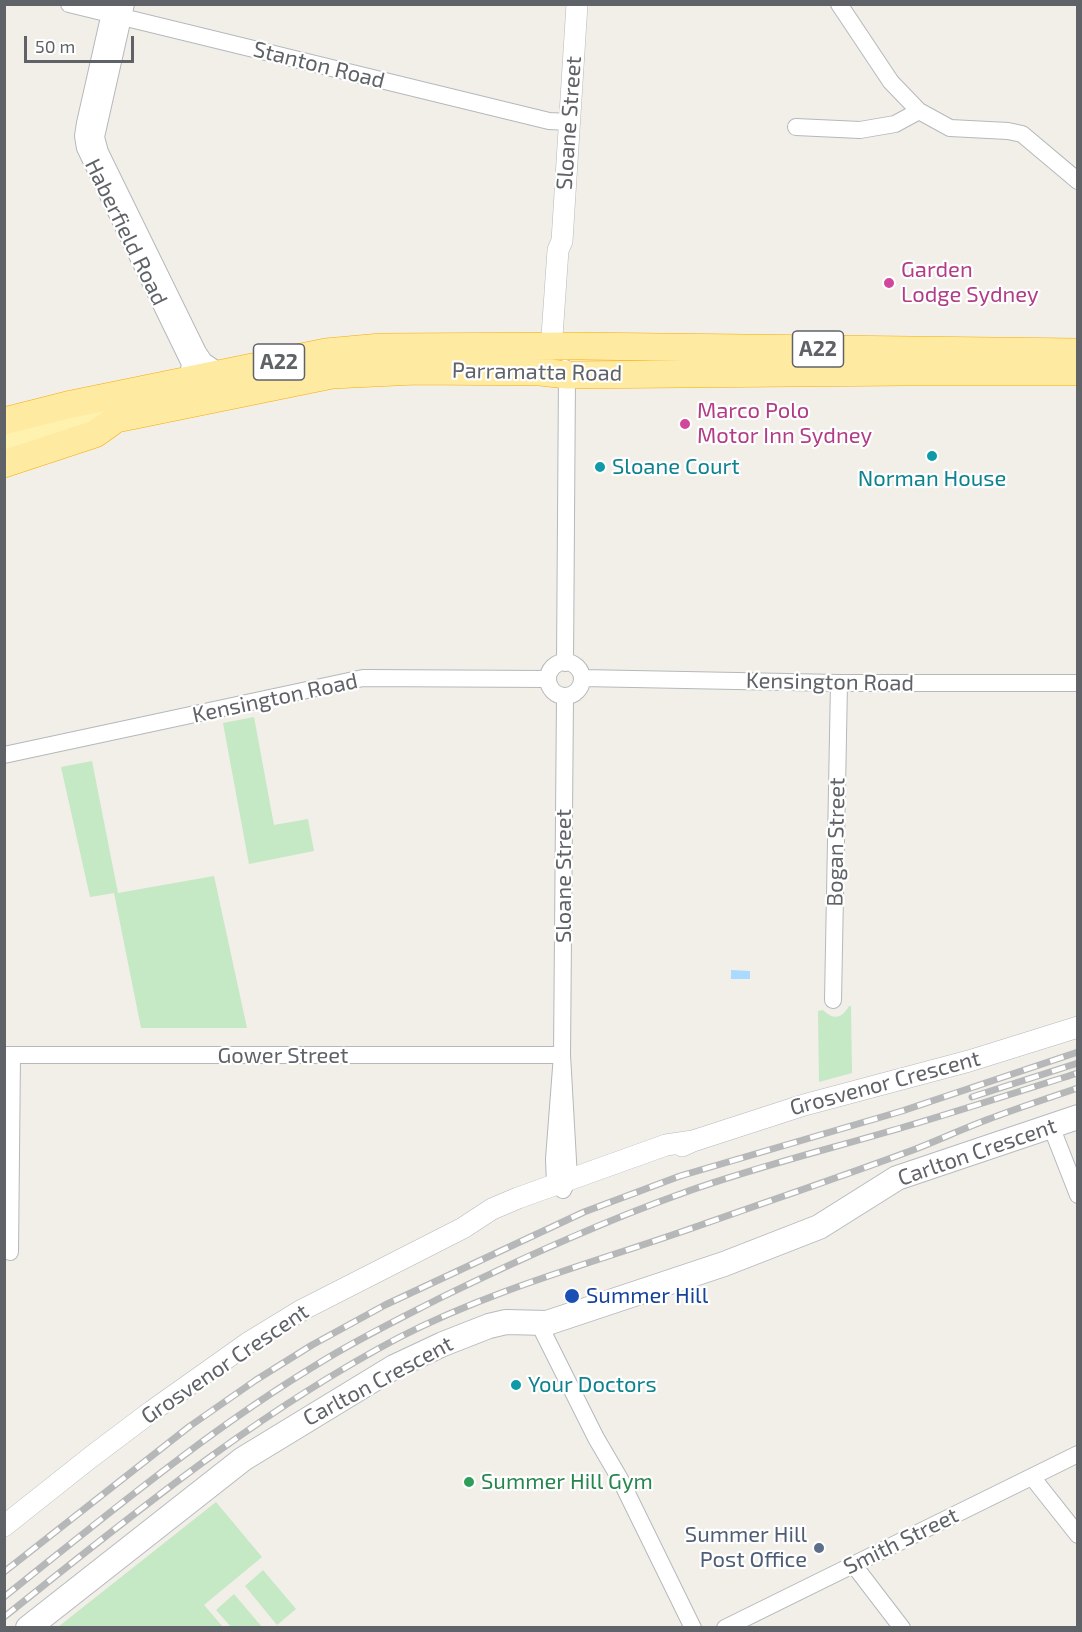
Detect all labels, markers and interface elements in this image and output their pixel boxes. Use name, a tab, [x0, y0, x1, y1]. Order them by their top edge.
scale bar	[27, 24, 136, 62]
text: 50 m	[35, 35, 75, 57]
street label: Stanton Road	[250, 36, 388, 94]
street label: Sloane Street	[551, 55, 587, 191]
street label: Haberfield Road	[79, 154, 173, 310]
place label: Garden Lodge Sydney	[901, 257, 1039, 308]
marker: Garden Lodge Sydney	[882, 276, 896, 290]
road number: A22	[792, 331, 844, 367]
road number: A22	[254, 344, 304, 380]
street label: Parramatta Road	[452, 357, 622, 387]
place label: Marco Polo Motor Inn Sydney	[697, 398, 872, 450]
marker: Marco Polo Motor Inn Sydney	[678, 417, 692, 431]
marker: Norman House	[925, 449, 939, 463]
place label: Sloane Court	[612, 454, 740, 480]
marker: Sloane Court	[593, 460, 607, 474]
place label: Norman House	[858, 466, 1006, 492]
street label: Kensington Road	[746, 667, 914, 697]
street label: Kensington Road	[190, 668, 360, 728]
street label: Bogan Street	[822, 777, 850, 907]
street label: Sloane Street	[551, 809, 577, 943]
street label: Gower Street	[218, 1043, 348, 1069]
street label: Grosvenor Crescent	[787, 1045, 983, 1121]
street label: Carlton Crescent	[894, 1112, 1060, 1192]
place label: Summer Hill	[586, 1283, 708, 1309]
marker: Summer Hill	[563, 1287, 581, 1305]
street label: Grosvenor Crescent	[136, 1298, 314, 1430]
street label: Carlton Crescent	[299, 1330, 457, 1432]
place label: Your Doctors	[528, 1372, 657, 1398]
marker: Your Doctors	[509, 1378, 523, 1392]
place label: Summer Hill Gym	[481, 1469, 653, 1495]
marker: Summer Hill Gym	[462, 1475, 476, 1489]
street label: Smith Street	[839, 1502, 963, 1580]
place label: Summer Hill Post Office	[685, 1522, 807, 1574]
marker: Summer Hill Post Office	[812, 1541, 826, 1555]

